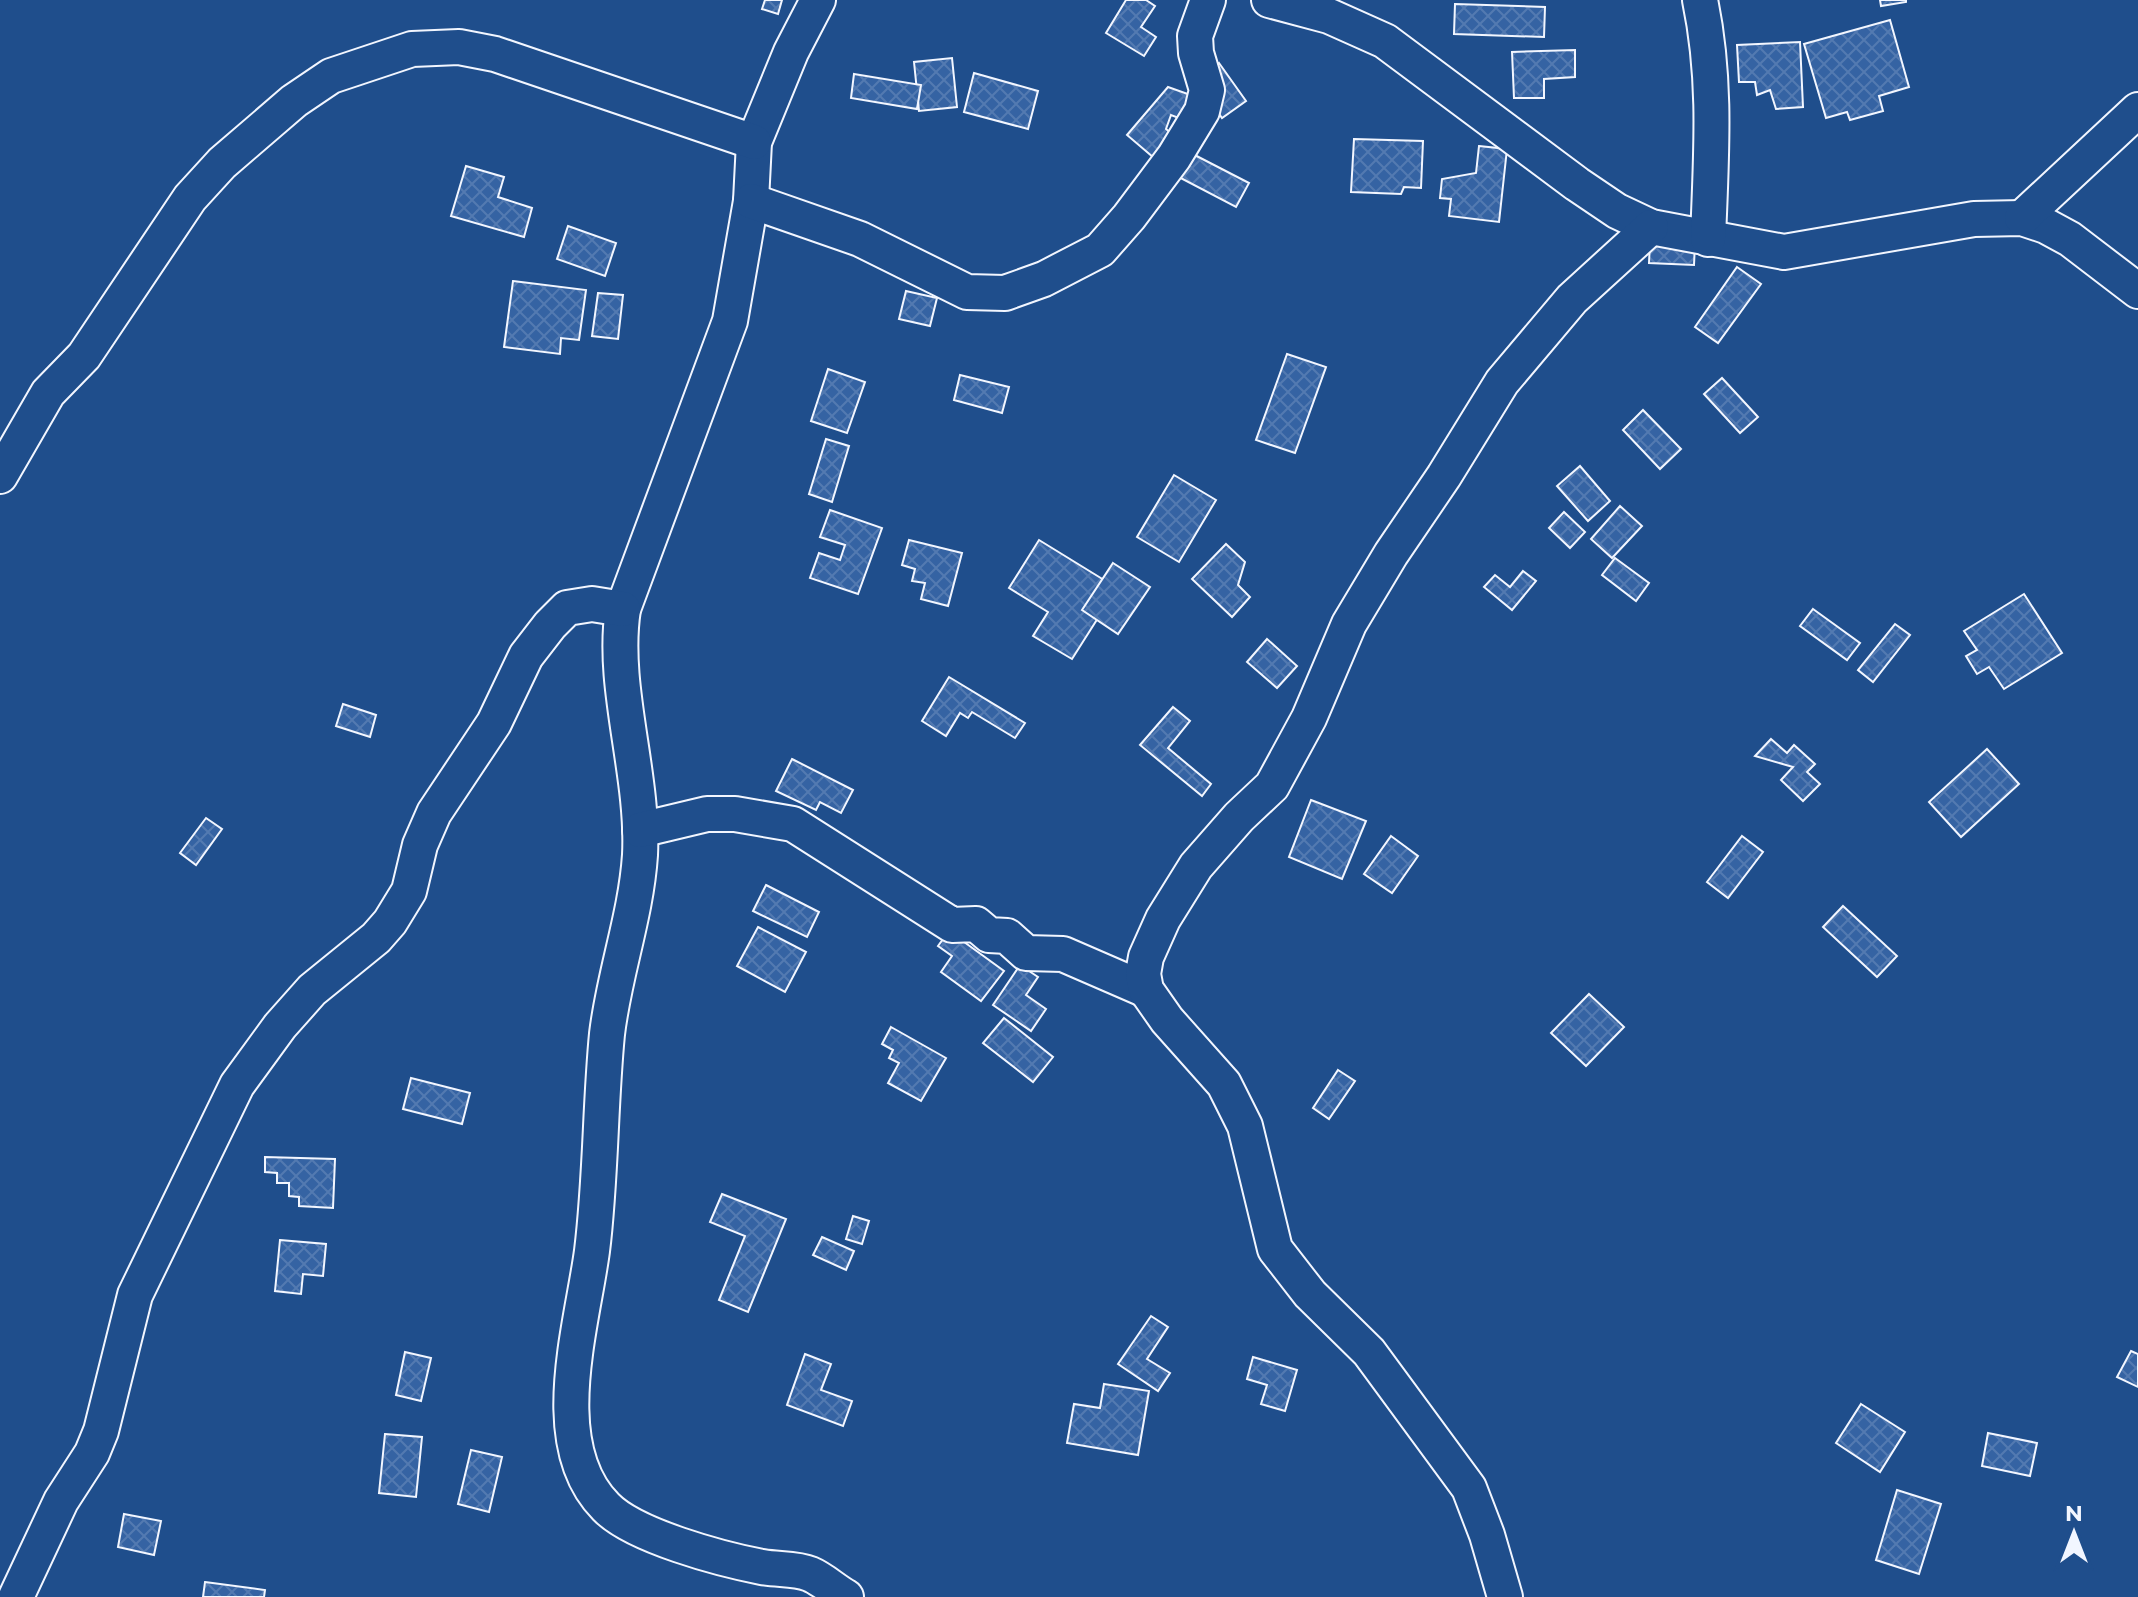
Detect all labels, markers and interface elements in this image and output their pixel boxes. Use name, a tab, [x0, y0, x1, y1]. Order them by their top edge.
north arrow	[2034, 1493, 2114, 1573]
text: N	[2065, 1500, 2083, 1527]

